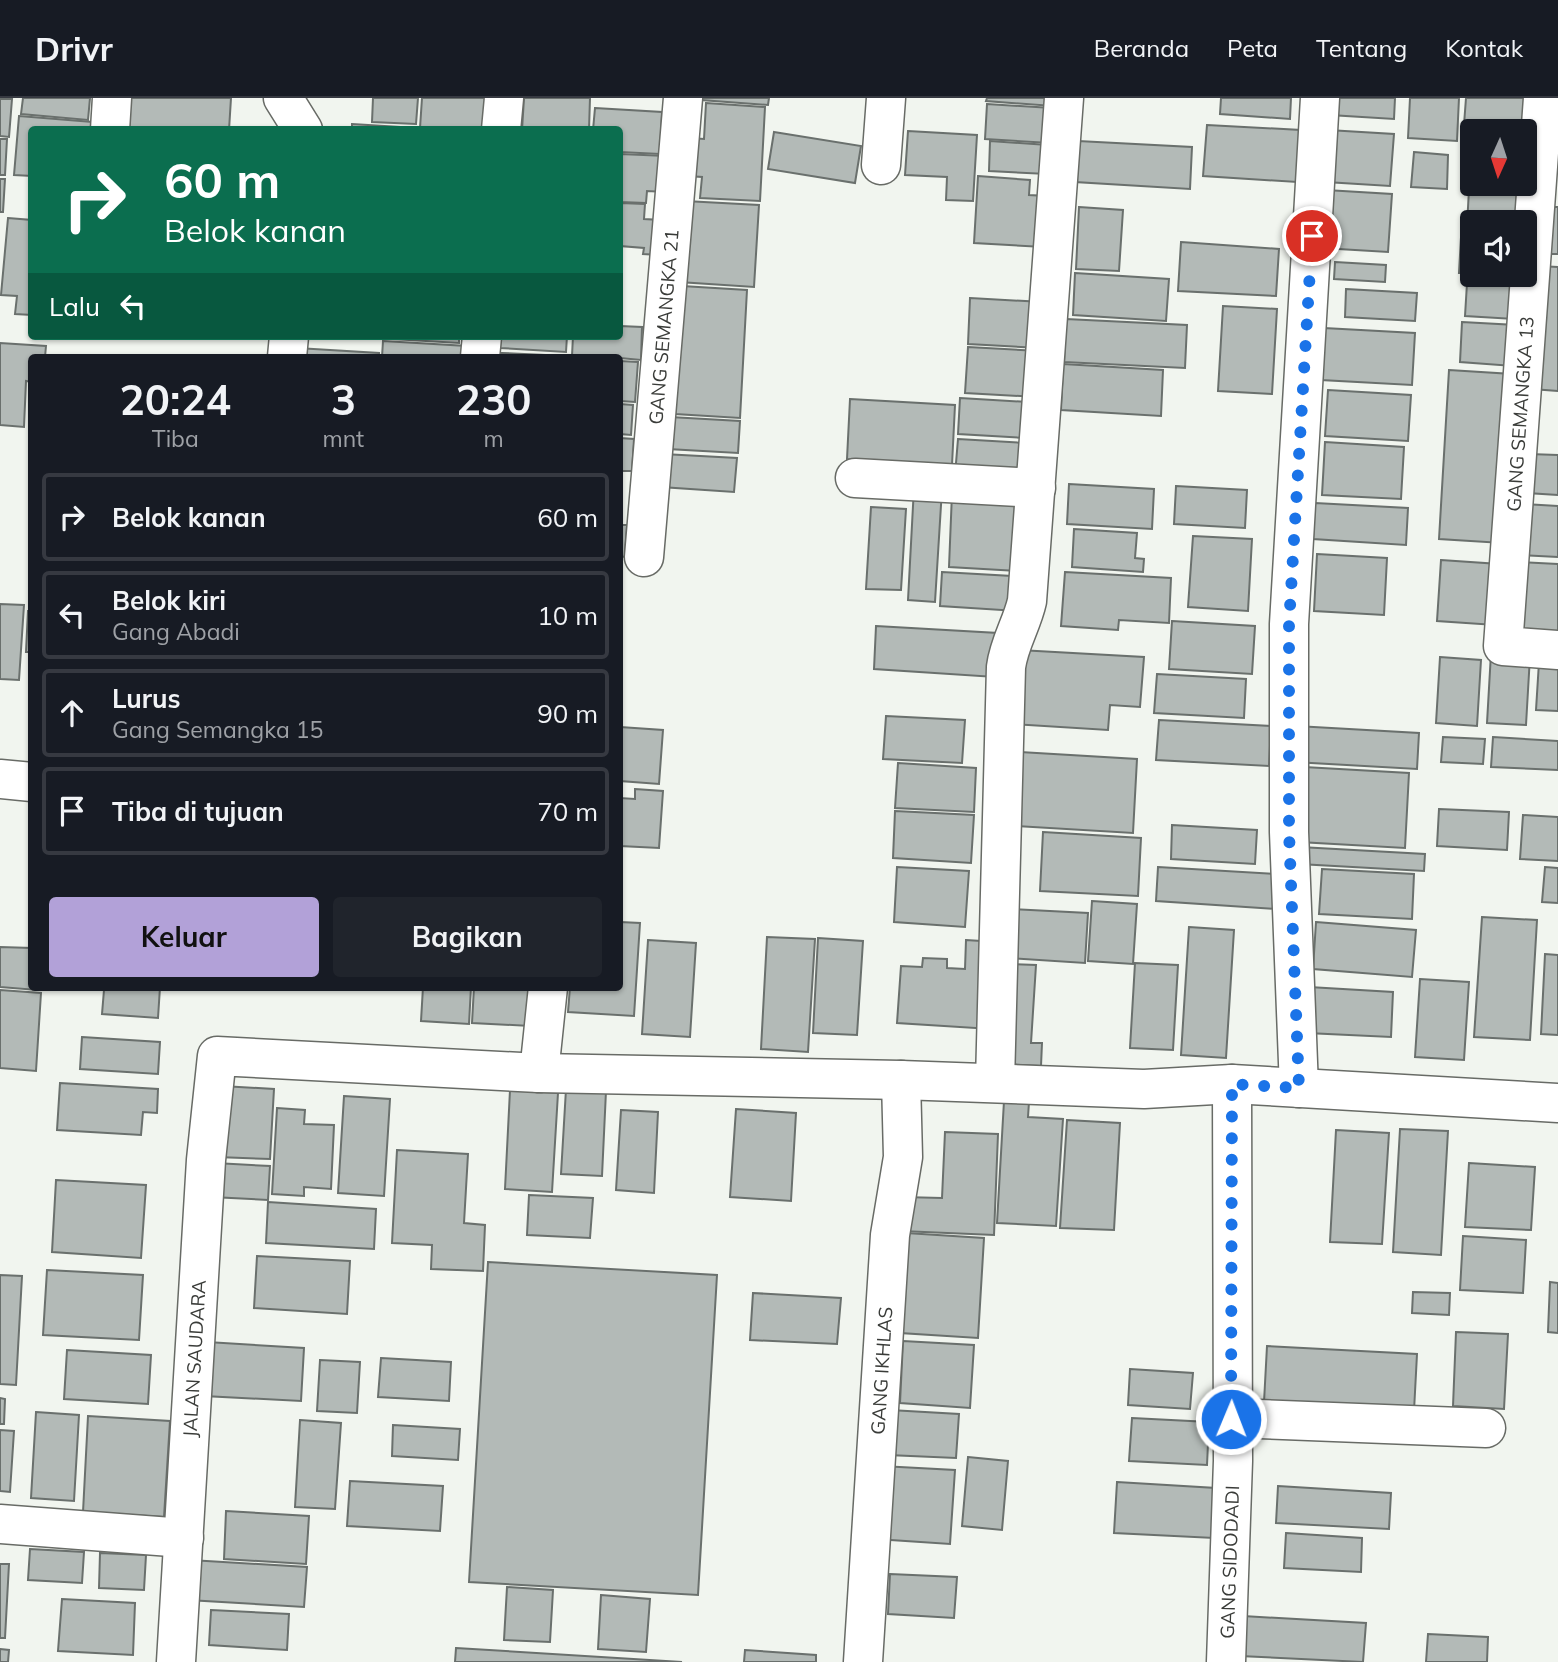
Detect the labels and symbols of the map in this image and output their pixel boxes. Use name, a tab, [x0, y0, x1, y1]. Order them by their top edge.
north arrow	[1460, 119, 1536, 196]
pin	[1282, 206, 1342, 266]
street label: GANG SEMANGKA 21	[643, 228, 684, 425]
street label: GANG SEMANGKA 13	[1501, 316, 1539, 512]
street label: JALAN SAUDARA	[177, 1279, 211, 1438]
street label: GANG IKHLAS	[865, 1306, 897, 1435]
position arrow	[1194, 1382, 1268, 1456]
street label: GANG SIDODADI	[1215, 1485, 1244, 1639]

